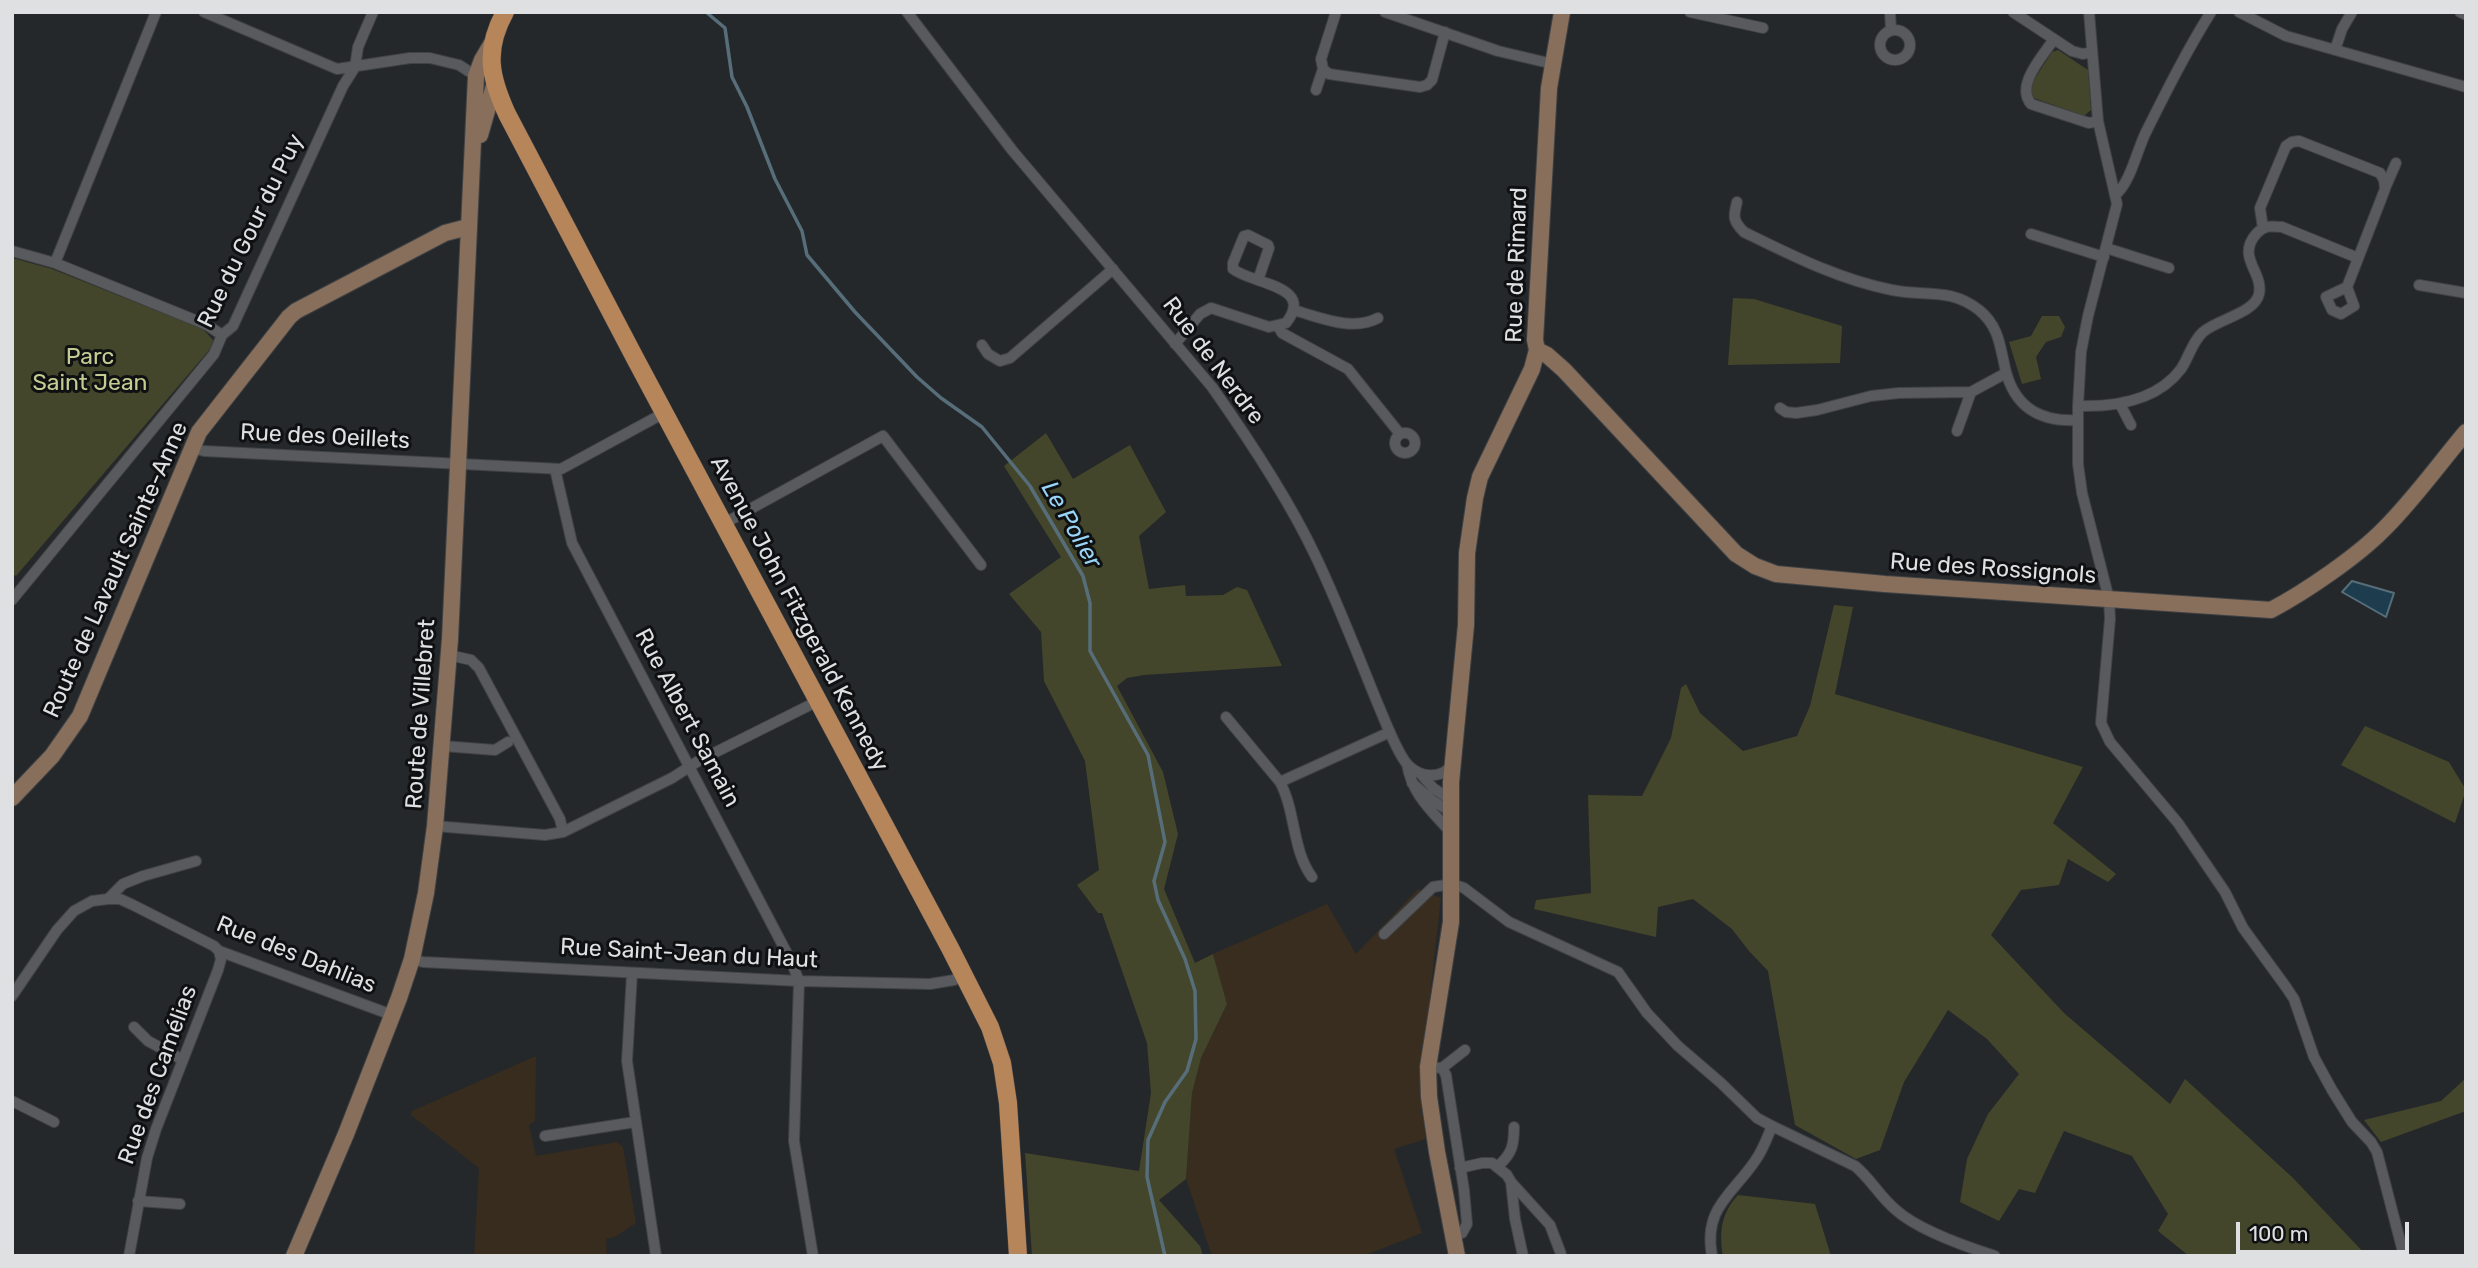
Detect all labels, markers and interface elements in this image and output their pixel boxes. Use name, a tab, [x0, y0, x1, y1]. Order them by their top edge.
street label: Rue du Gour du Puy	[192, 130, 310, 332]
street label: Rue de Rimard	[1500, 187, 1534, 343]
street label: Rue de Nerdre	[1156, 292, 1270, 430]
park label: Parc Saint Jean	[32, 343, 148, 397]
street label: Route de Lavault Sainte-Anne	[38, 418, 194, 722]
street label: Rue des Oeillets	[239, 419, 411, 455]
street label: Avenue John Fitzgerald Kennedy	[704, 452, 894, 776]
water label: Le Polier	[1035, 476, 1107, 574]
street label: Rue des Rossignols	[1889, 548, 2097, 590]
street label: Route de Villebret	[401, 618, 441, 810]
street label: Rue Albert Samain	[628, 624, 746, 812]
street label: Rue des Dahlias	[212, 910, 380, 1000]
street label: Rue Saint-Jean du Haut	[559, 933, 819, 975]
street label: Rue des Camélias	[113, 982, 203, 1168]
scale bar	[2240, 1208, 2413, 1252]
text: 100 m	[2249, 1221, 2308, 1246]

